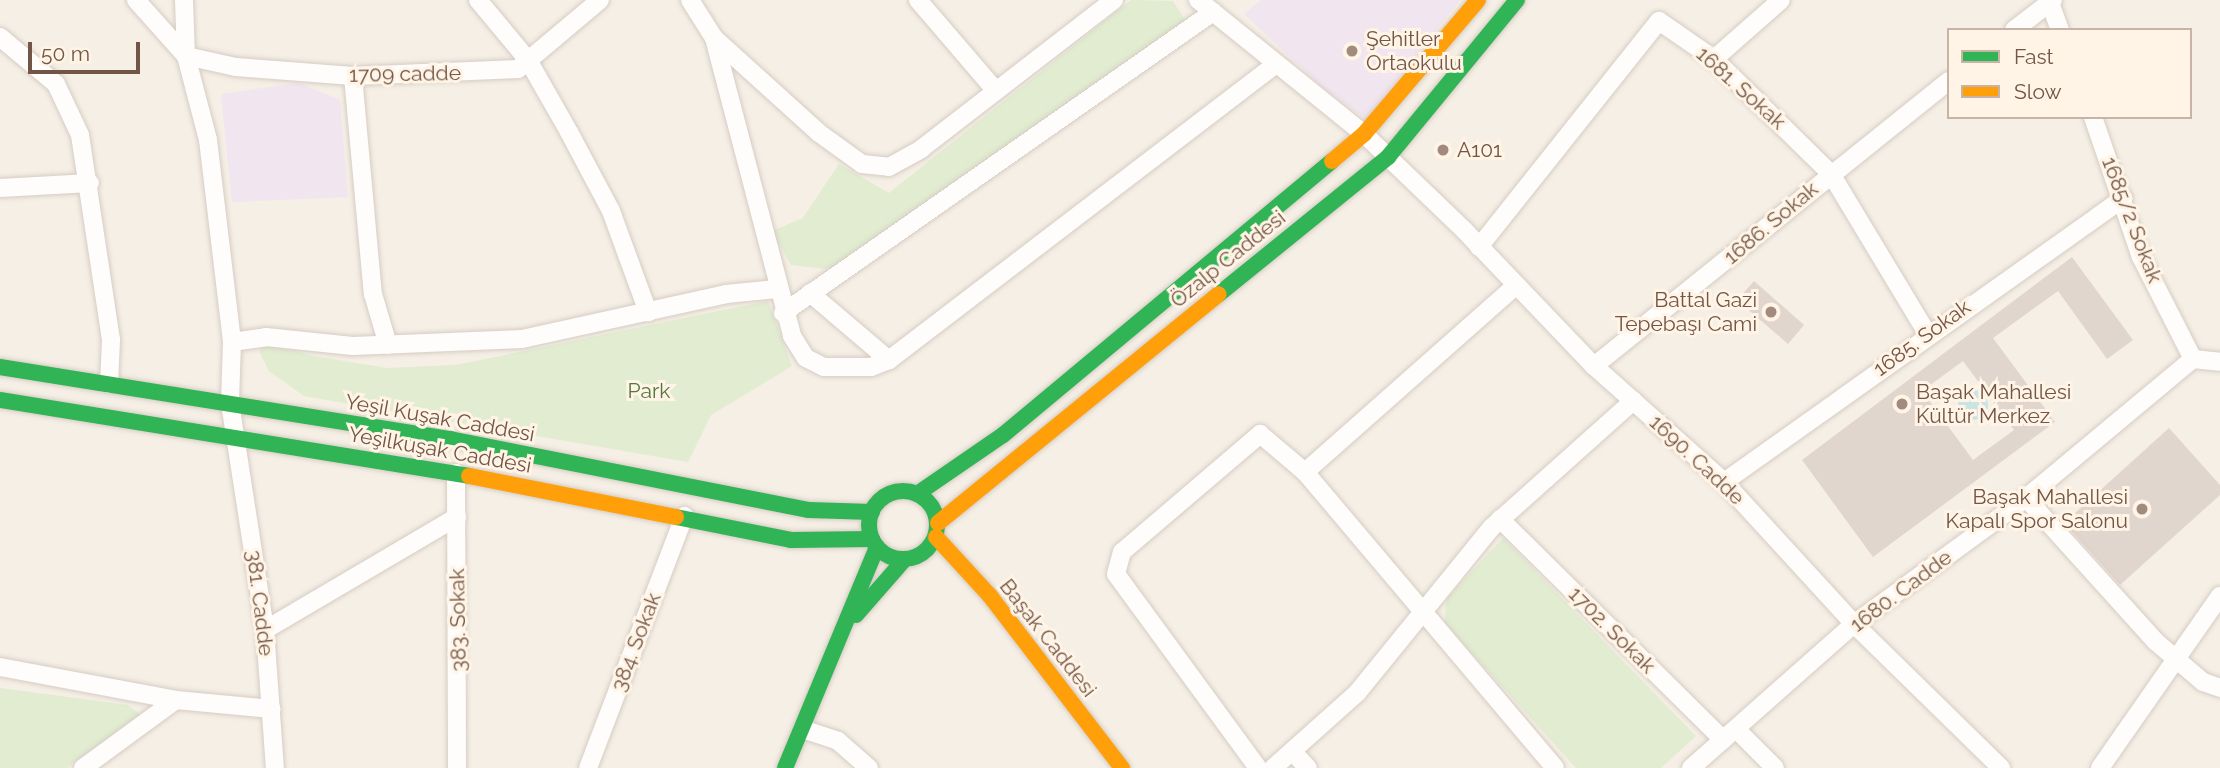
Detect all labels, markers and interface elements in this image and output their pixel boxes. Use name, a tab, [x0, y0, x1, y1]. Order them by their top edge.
place label: Şehitler Ortaokulu	[1366, 26, 1462, 76]
scale bar	[32, 28, 144, 72]
legend	[1947, 28, 2192, 119]
text: 50 m	[41, 41, 90, 66]
street label: 1681. Sokak	[1691, 41, 1791, 135]
marker: Şehitler Ortaokulu	[1344, 43, 1360, 59]
text: Fast	[2014, 44, 2054, 69]
street label: 1709 cadde	[349, 60, 461, 88]
text: Slow	[2014, 79, 2062, 104]
place label: A101	[1457, 137, 1502, 163]
marker: A101	[1435, 142, 1451, 158]
street label: 1685/2 Sokak	[2096, 153, 2168, 287]
street label: 1686. Sokak	[1719, 176, 1823, 270]
street label: Özalp Caddesi	[1165, 205, 1291, 313]
place label: Battal Gazi Tepebaşı Cami	[1615, 287, 1757, 337]
street label: 1685. Sokak	[1869, 294, 1975, 382]
marker: Battal Gazi Tepebaşı Cami	[1763, 304, 1779, 320]
park label: Park	[628, 378, 670, 404]
place label: Başak Mahallesi Kültür Merkez	[1916, 379, 2071, 429]
street label: Yeşil Kuşak Caddesi	[343, 389, 537, 447]
marker: Başak Mahallesi Kültür Merkez	[1894, 396, 1910, 412]
street label: 1690. Cadde	[1644, 410, 1750, 510]
street label: Yeşilkuşak Caddesi	[347, 422, 533, 478]
place label: Başak Mahallesi Kapalı Spor Salonu	[1945, 484, 2128, 534]
marker: Başak Mahallesi Kapalı Spor Salonu	[2134, 501, 2150, 517]
street label: 1680. Cadde	[1845, 545, 1957, 637]
street label: 381. Cadde	[241, 549, 279, 657]
street label: 383. Sokak	[445, 568, 471, 672]
street label: Başak Caddesi	[994, 574, 1102, 702]
street label: 1702. Sokak	[1563, 581, 1661, 679]
street label: 384. Sokak	[606, 589, 666, 695]

